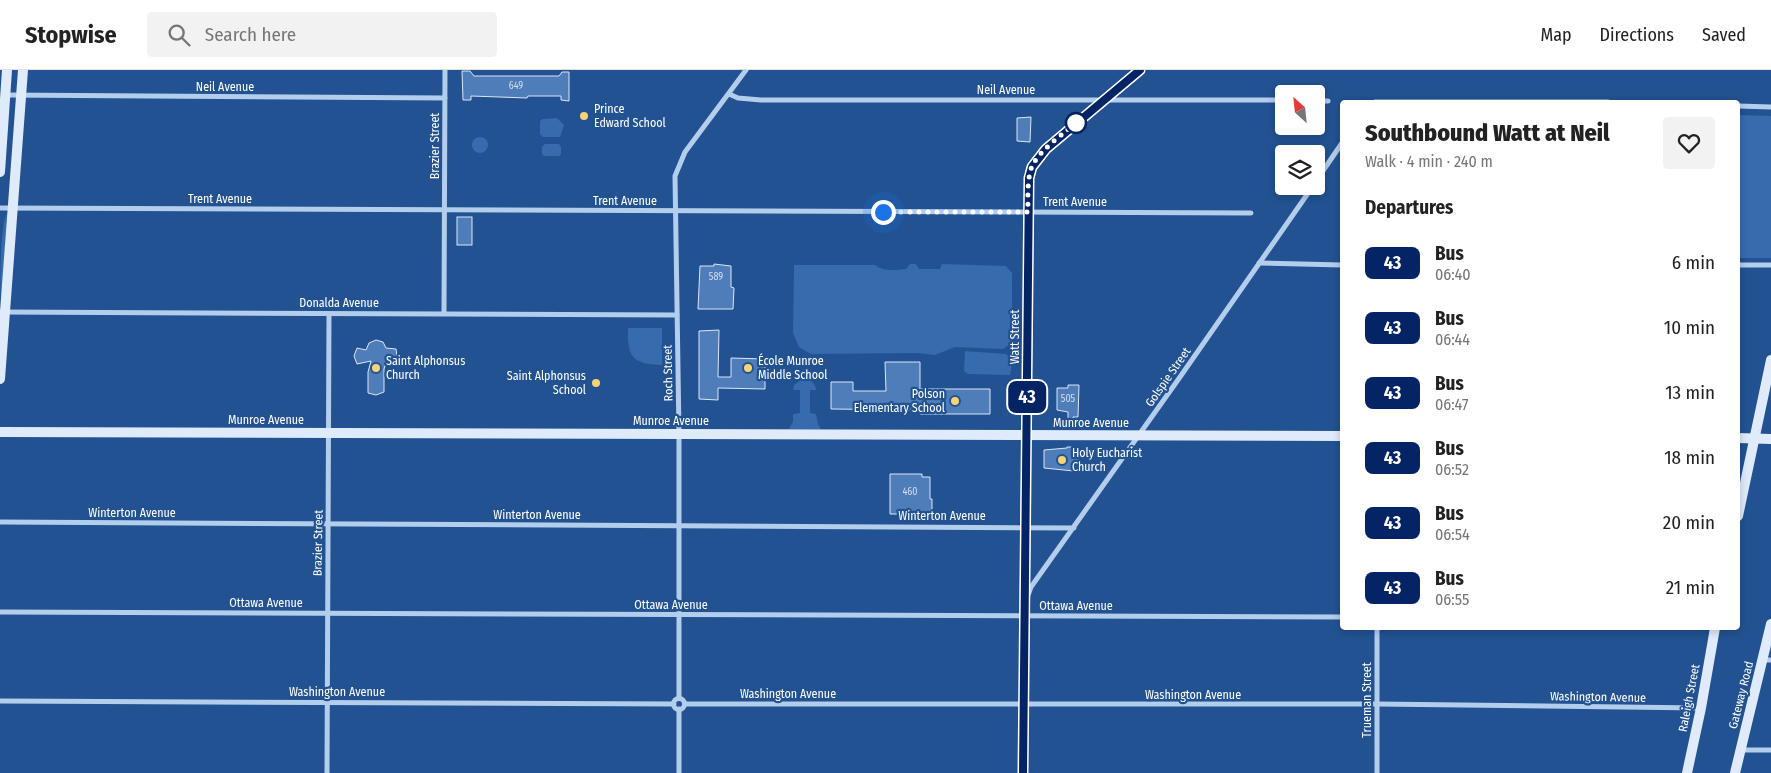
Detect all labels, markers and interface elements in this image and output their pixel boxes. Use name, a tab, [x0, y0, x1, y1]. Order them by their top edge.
search box	[147, 12, 497, 57]
text: Stopwise	[25, 21, 117, 49]
icon: search	[165, 21, 193, 49]
text: Search here	[205, 23, 296, 46]
text: Map	[1540, 24, 1572, 46]
text: Directions	[1600, 24, 1674, 46]
text: Saved	[1702, 24, 1746, 46]
street label: Neil Avenue	[196, 80, 254, 94]
house number: 649	[509, 80, 523, 92]
street label: Neil Avenue	[977, 83, 1035, 97]
north arrow	[1275, 85, 1325, 135]
map controls	[1275, 85, 1325, 195]
place label: Prince Edward School	[594, 102, 666, 130]
marker: Prince Edward School	[578, 110, 590, 122]
unlabelled marker	[1065, 112, 1087, 134]
street label: Brazier Street	[428, 113, 442, 179]
button: heart	[1663, 117, 1715, 169]
text: Southbound Watt at Neil	[1365, 119, 1610, 147]
button: layers	[1275, 145, 1325, 195]
text: Walk · 4 min · 240 m	[1365, 152, 1493, 171]
street label: Trent Avenue	[188, 192, 252, 206]
street label: Trent Avenue	[593, 194, 657, 208]
street label: Trent Avenue	[1043, 195, 1107, 209]
text: Departures	[1365, 196, 1453, 219]
your location	[871, 200, 896, 225]
text: Bus	[1435, 242, 1464, 265]
text: 6 min	[1672, 251, 1715, 274]
text: 43	[1384, 252, 1401, 274]
text: 06:40	[1435, 265, 1471, 284]
house number: 589	[709, 271, 723, 283]
street label: Donalda Avenue	[299, 296, 379, 310]
text: Bus	[1435, 307, 1464, 330]
street label: Watt Street	[1008, 310, 1022, 364]
text: 10 min	[1664, 316, 1715, 339]
text: 43	[1384, 317, 1401, 339]
text: 06:44	[1435, 330, 1470, 349]
street label: Roch Street	[661, 345, 675, 401]
street label: Golspie Street	[1142, 345, 1194, 409]
place label: École Munroe Middle School	[758, 353, 827, 382]
place label: Saint Alphonsus Church	[386, 354, 465, 382]
marker: Saint Alphonsus Church	[370, 362, 382, 374]
marker: École Munroe Middle School	[742, 362, 754, 374]
place label: Saint Alphonsus School	[507, 369, 586, 397]
text: Bus	[1435, 372, 1464, 395]
marker: Saint Alphonsus School	[590, 377, 602, 389]
line badge: 43	[1004, 381, 1050, 413]
text: 13 min	[1665, 381, 1715, 404]
text: 43	[1384, 382, 1401, 404]
text: 43	[1018, 386, 1036, 408]
place label: Polson Elementary School	[854, 387, 945, 415]
house number: 505	[1061, 393, 1076, 405]
marker: Polson Elementary School	[949, 395, 961, 407]
text: 06:47	[1435, 395, 1469, 414]
street label: Munroe Avenue	[228, 413, 304, 427]
street label: Munroe Avenue	[633, 414, 709, 428]
street label: Munroe Avenue	[1053, 416, 1129, 430]
text: Bus	[1435, 437, 1464, 460]
place label: Holy Eucharist Church	[1072, 446, 1142, 474]
text: 18 min	[1664, 446, 1715, 469]
text: 43	[1384, 447, 1401, 469]
marker: Holy Eucharist Church	[1056, 454, 1068, 466]
text: 06:52	[1435, 460, 1469, 479]
house number: 460	[902, 486, 918, 498]
text: Bus	[1435, 502, 1464, 525]
street label: Winterton Avenue	[88, 506, 176, 520]
street label: Winterton Avenue	[493, 508, 581, 522]
street label: Winterton Avenue	[898, 509, 986, 523]
street label: Brazier Street	[310, 510, 326, 576]
text: 20 min	[1663, 511, 1715, 534]
text: 43	[1384, 512, 1401, 534]
text: 06:54	[1435, 525, 1470, 544]
text: Bus	[1435, 567, 1464, 590]
text: 21 min	[1666, 576, 1715, 599]
text: 43	[1384, 577, 1401, 599]
text: 06:55	[1435, 590, 1469, 609]
street label: Ottawa Avenue	[229, 596, 303, 610]
street label: Ottawa Avenue	[634, 598, 708, 612]
street label: Ottawa Avenue	[1039, 599, 1113, 613]
street label: Gateway Road	[1726, 660, 1756, 730]
street label: Trueman Street	[1360, 662, 1374, 738]
street label: Raleigh Street	[1676, 663, 1702, 733]
street label: Washington Avenue	[289, 685, 385, 699]
street label: Washington Avenue	[740, 687, 836, 701]
street label: Washington Avenue	[1145, 688, 1241, 702]
street label: Washington Avenue	[1550, 689, 1646, 705]

